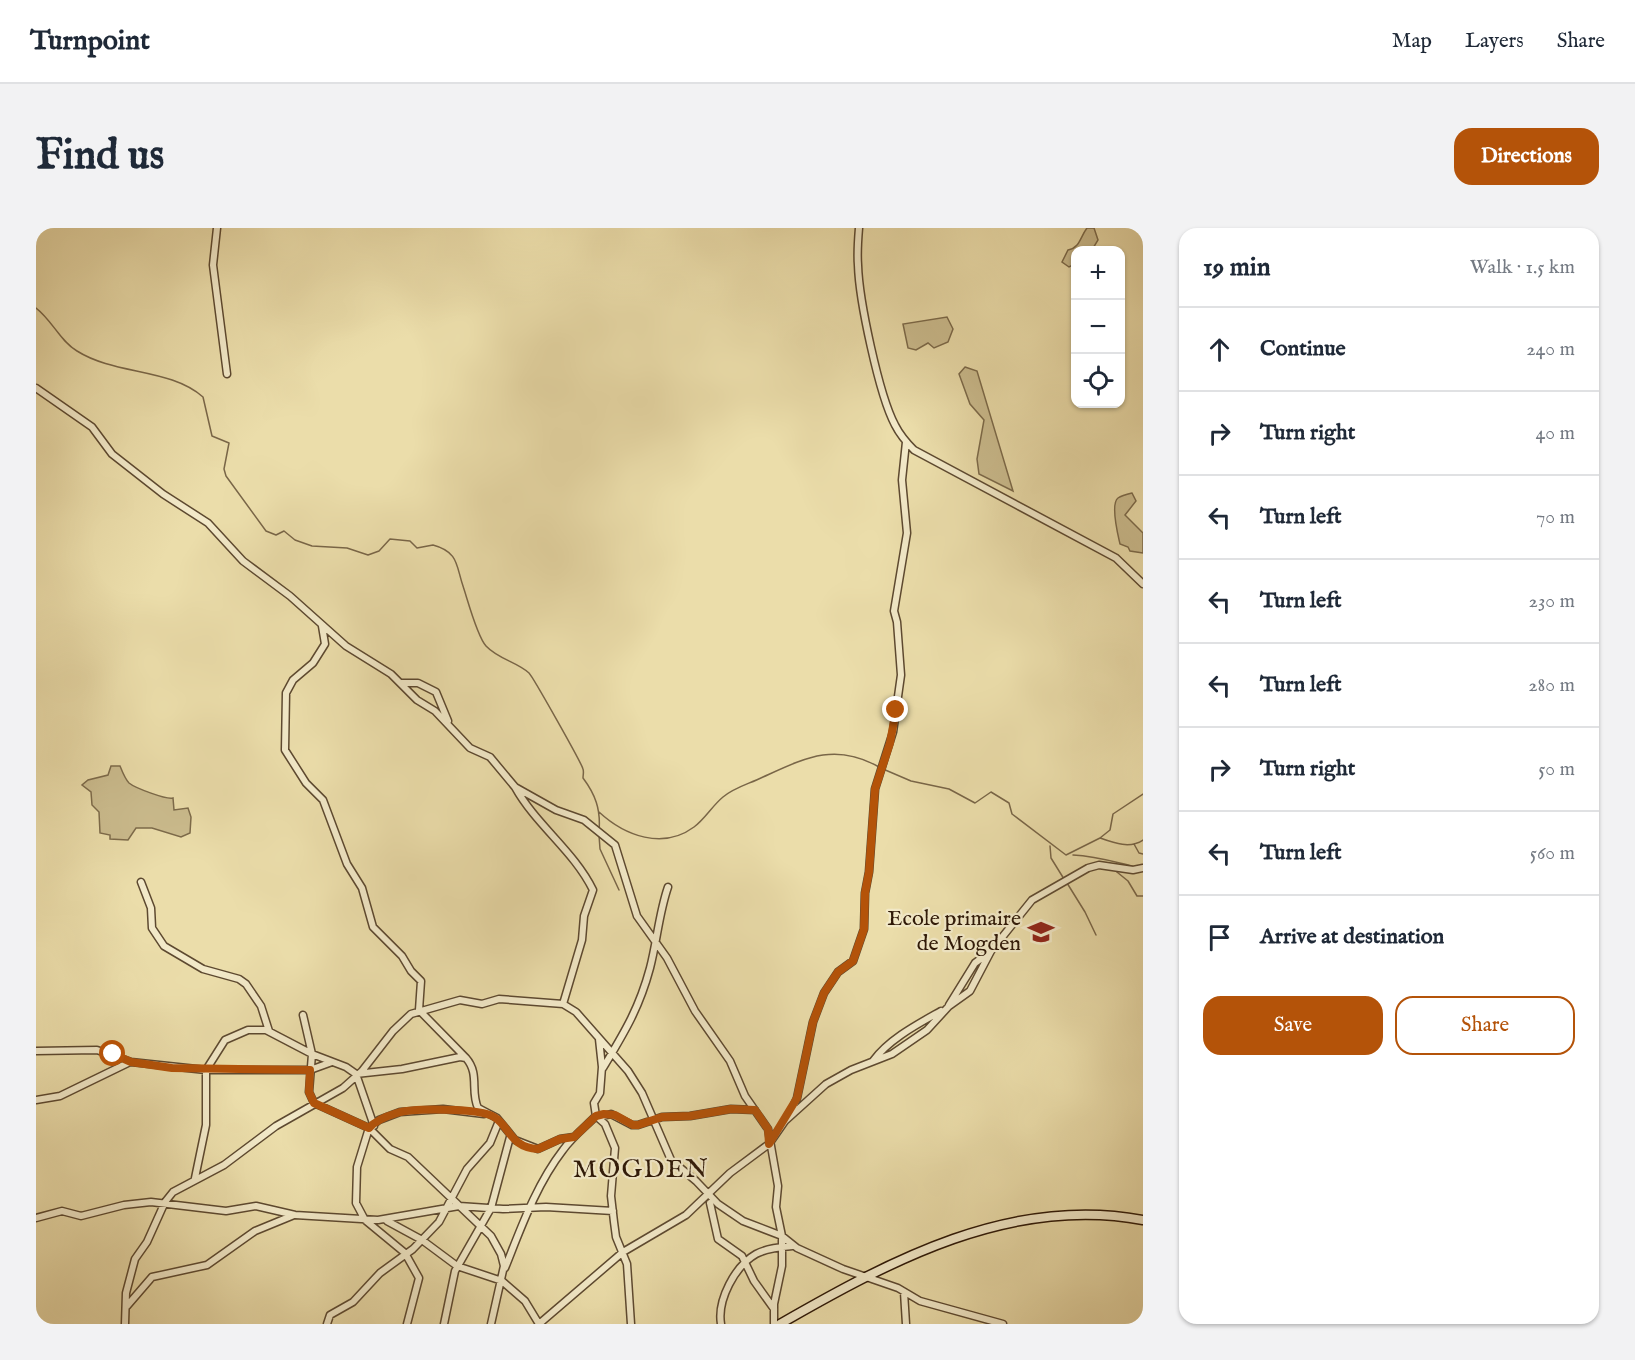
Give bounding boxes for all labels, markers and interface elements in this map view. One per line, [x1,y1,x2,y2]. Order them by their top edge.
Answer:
text: Turnpoint [30,24,150,59]
text: Map [1392,28,1432,55]
text: Layers [1465,28,1524,55]
text: Share [1557,28,1605,55]
button: Directions [1454,128,1599,185]
text: Find us [36,130,164,183]
map controls [1071,246,1125,408]
button: + [1071,246,1125,300]
text: 19 min [1203,251,1271,284]
text: Walk · 1.5 km [1470,255,1575,280]
button: − [1071,300,1125,354]
icon: ahead [1203,333,1236,366]
text: Continue [1260,335,1346,363]
text: 240 m [1526,337,1575,362]
button: locate [1071,354,1125,408]
icon: right [1203,417,1236,450]
text: Turn right [1260,419,1355,447]
text: 40 m [1536,421,1575,446]
icon: left [1203,501,1236,534]
text: Turn left [1260,503,1342,531]
text: 70 m [1536,505,1575,530]
icon: left [1203,585,1236,618]
text: Turn left [1260,587,1342,615]
text: 230 m [1529,589,1575,614]
icon: left [1203,669,1236,702]
text: Turn left [1260,671,1342,699]
text: 280 m [1528,673,1575,698]
route end [882,696,908,722]
icon: right [1203,753,1236,786]
text: Turn right [1260,755,1355,783]
text: 50 m [1538,757,1575,782]
icon: left [1203,837,1236,870]
text: Turn left [1260,839,1342,867]
text: 560 m [1530,841,1575,866]
place label: Ecole primaire de Mogden [887,905,1021,958]
school or university icon: Ecole primaire de Mogden [1026,917,1056,947]
icon: arrive [1203,921,1236,954]
text: Arrive at destination [1260,923,1444,951]
button: Save [1203,996,1383,1055]
button: Share [1395,996,1575,1055]
route start [99,1040,125,1066]
district label: MOGDEN [573,1153,709,1186]

